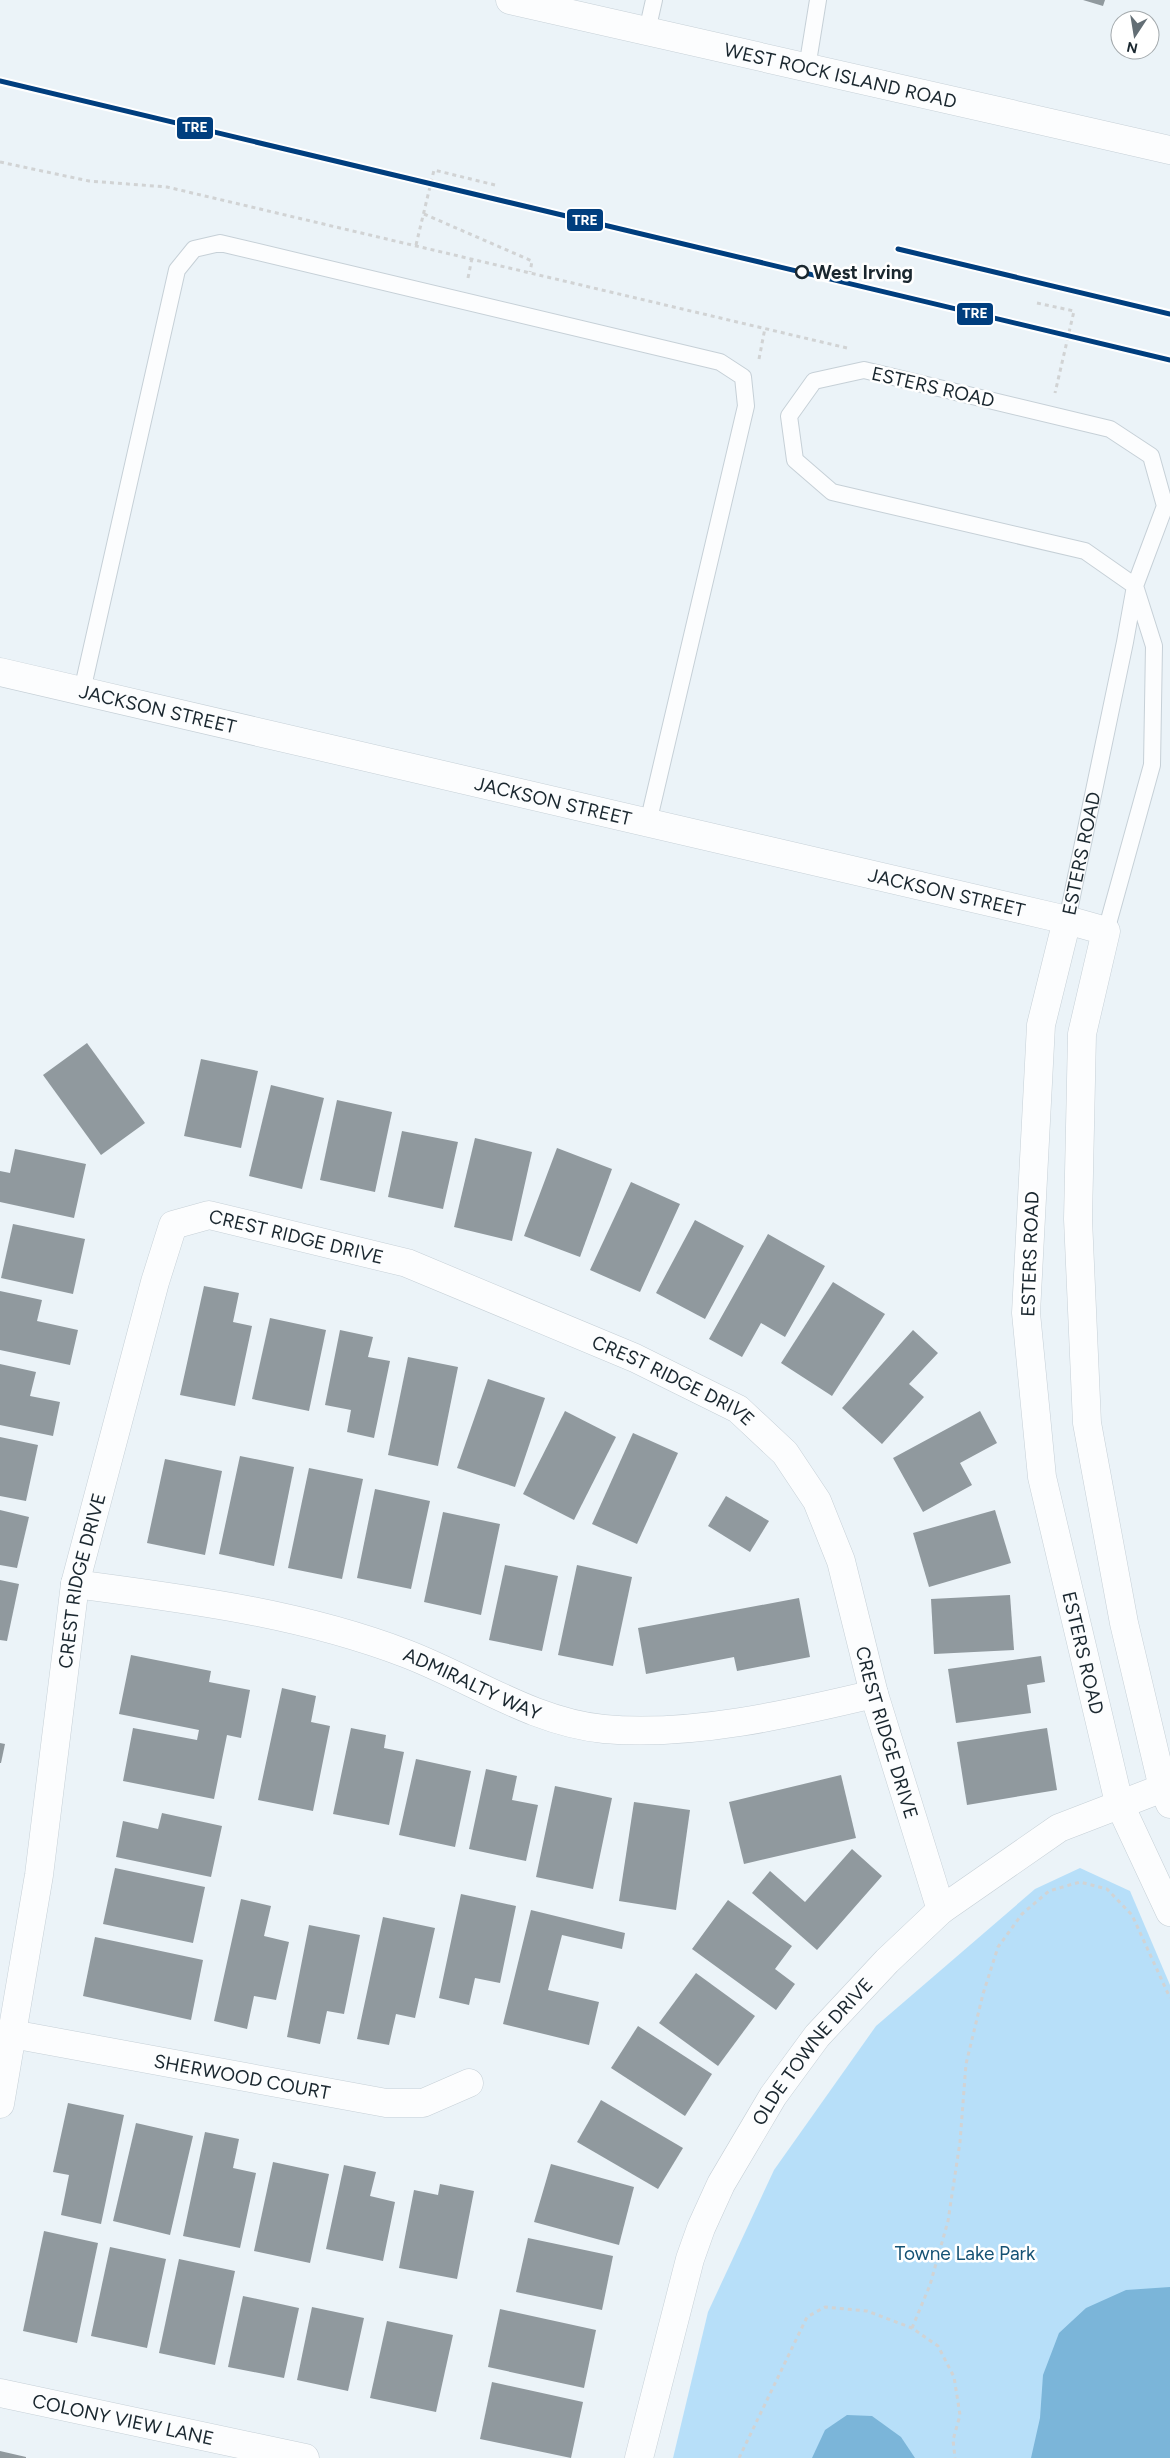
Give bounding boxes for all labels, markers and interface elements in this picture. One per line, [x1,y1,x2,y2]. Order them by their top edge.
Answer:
north arrow [1110,10,1160,60]
street label: WEST ROCK ISLAND ROAD [722,38,959,113]
text: N [1125,38,1139,57]
line badge: TRE [176,116,214,140]
text: TRE [182,119,208,136]
line badge: TRE [566,208,604,232]
text: TRE [572,212,598,229]
place label: West Irving [813,261,913,284]
marker: West Irving [795,265,809,279]
line badge: TRE [956,302,994,326]
text: TRE [962,305,988,322]
street label: ESTERS ROAD [869,362,997,412]
street label: JACKSON STREET [77,679,239,738]
street label: JACKSON STREET [472,771,634,830]
street label: ESTERS ROAD [1057,790,1105,917]
street label: JACKSON STREET [866,863,1028,922]
street label: ESTERS ROAD [1016,1191,1044,1317]
street label: CREST RIDGE DRIVE [207,1204,386,1268]
street label: CREST RIDGE DRIVE [589,1330,759,1430]
street label: CREST RIDGE DRIVE [53,1490,110,1670]
street label: ESTERS ROAD [1058,1589,1109,1717]
street label: ADMIRALTY WAY [400,1642,545,1725]
street label: CREST RIDGE DRIVE [851,1644,923,1822]
street label: OLDE TOWNE DRIVE [747,1973,877,2129]
street label: SHERWOOD COURT [152,2049,333,2104]
park label: Towne Lake Park [895,2242,1036,2265]
street label: COLONY VIEW LANE [30,2389,216,2450]

